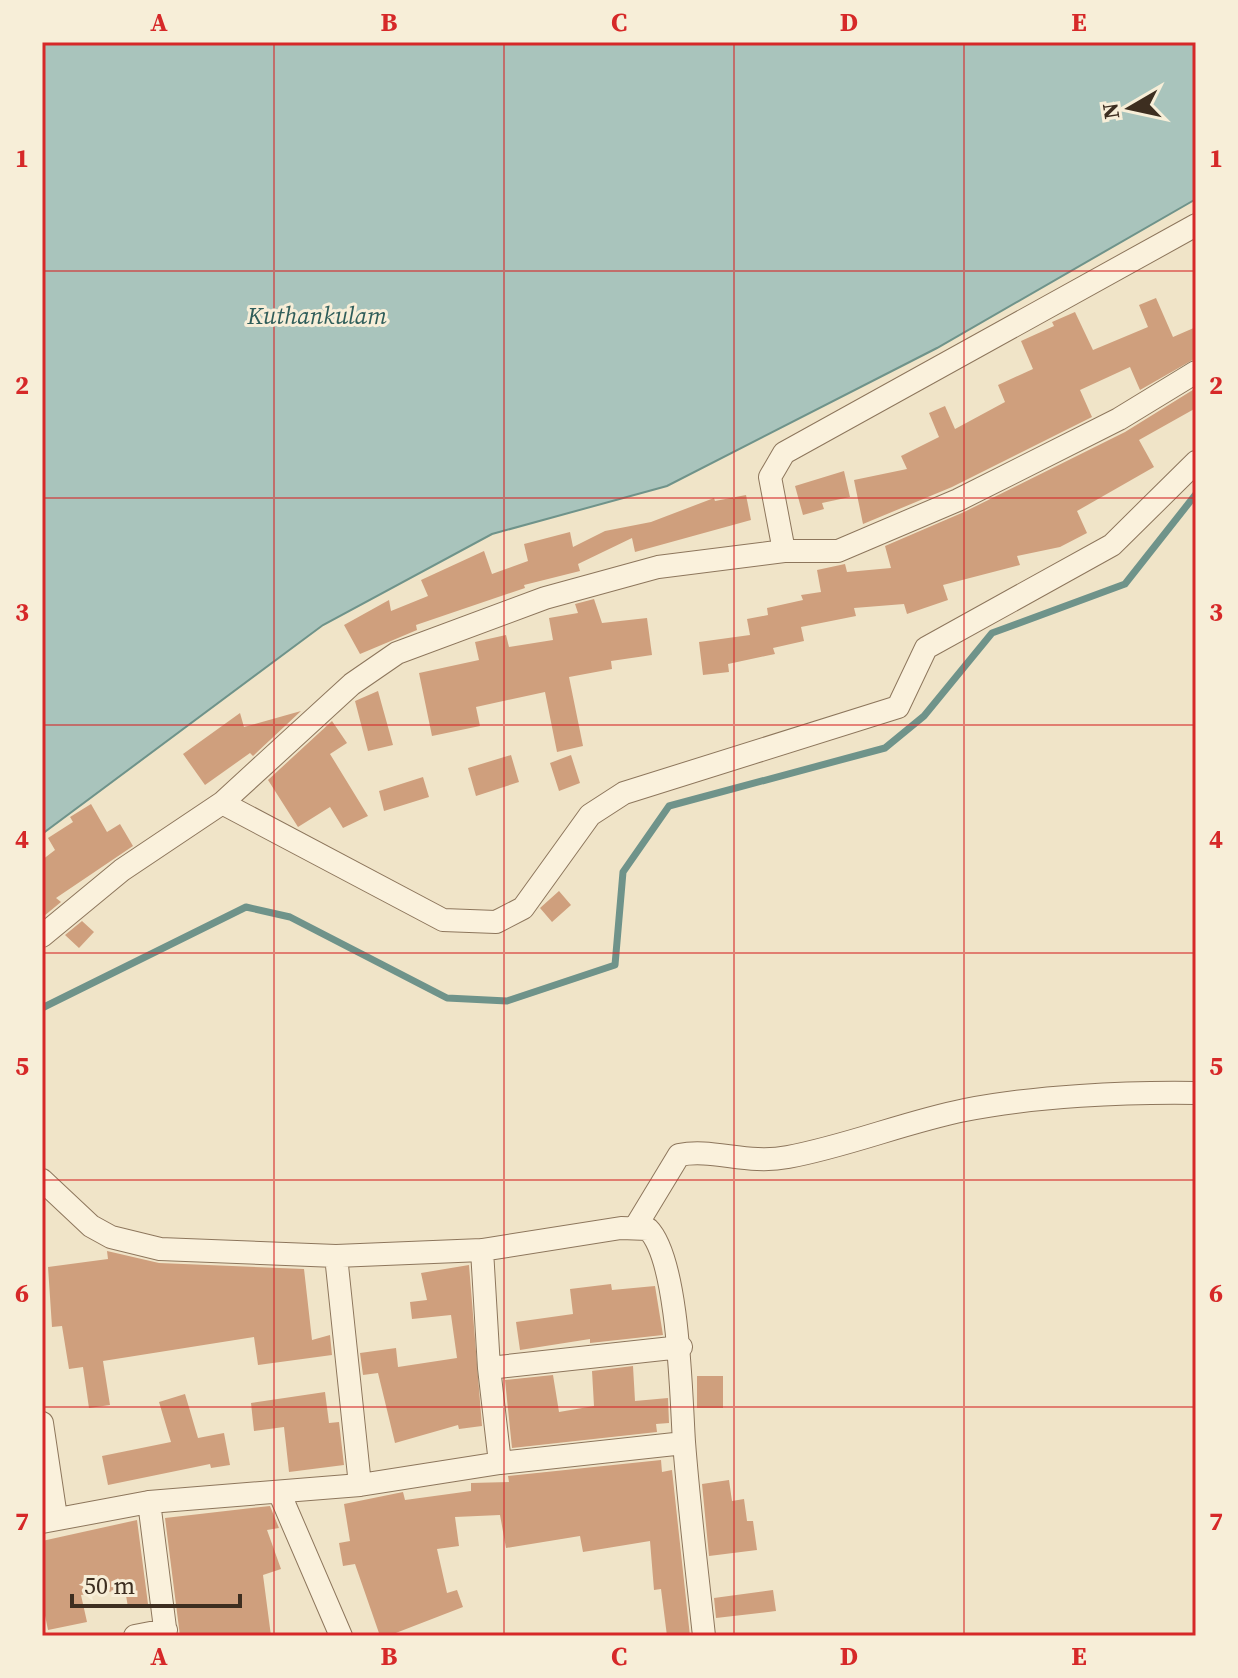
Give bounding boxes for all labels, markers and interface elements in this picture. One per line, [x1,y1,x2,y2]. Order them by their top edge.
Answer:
text: A [150,4,168,40]
text: B [381,4,398,40]
text: C [611,4,627,40]
text: D [840,4,858,40]
text: E [1071,4,1087,40]
north arrow [1090,68,1170,148]
text: N [1094,101,1126,121]
text: 1 [15,140,29,176]
text: 1 [1209,140,1223,176]
water label: Kuthankulam [246,299,387,332]
text: 2 [15,367,29,403]
text: 2 [1209,367,1223,403]
text: 3 [15,594,29,630]
text: 3 [1209,594,1223,630]
text: 4 [15,821,29,857]
text: 4 [1209,821,1223,857]
text: 5 [15,1048,29,1084]
text: 5 [1209,1048,1223,1084]
text: 6 [15,1275,29,1311]
text: 6 [1209,1275,1223,1311]
text: 7 [15,1503,29,1539]
text: 7 [1209,1503,1223,1539]
scale bar [72,1558,240,1608]
text: 50 m [84,1569,135,1602]
text: A [150,1638,168,1674]
text: B [381,1638,398,1674]
text: C [611,1638,627,1674]
text: D [840,1638,858,1674]
text: E [1071,1638,1087,1674]

